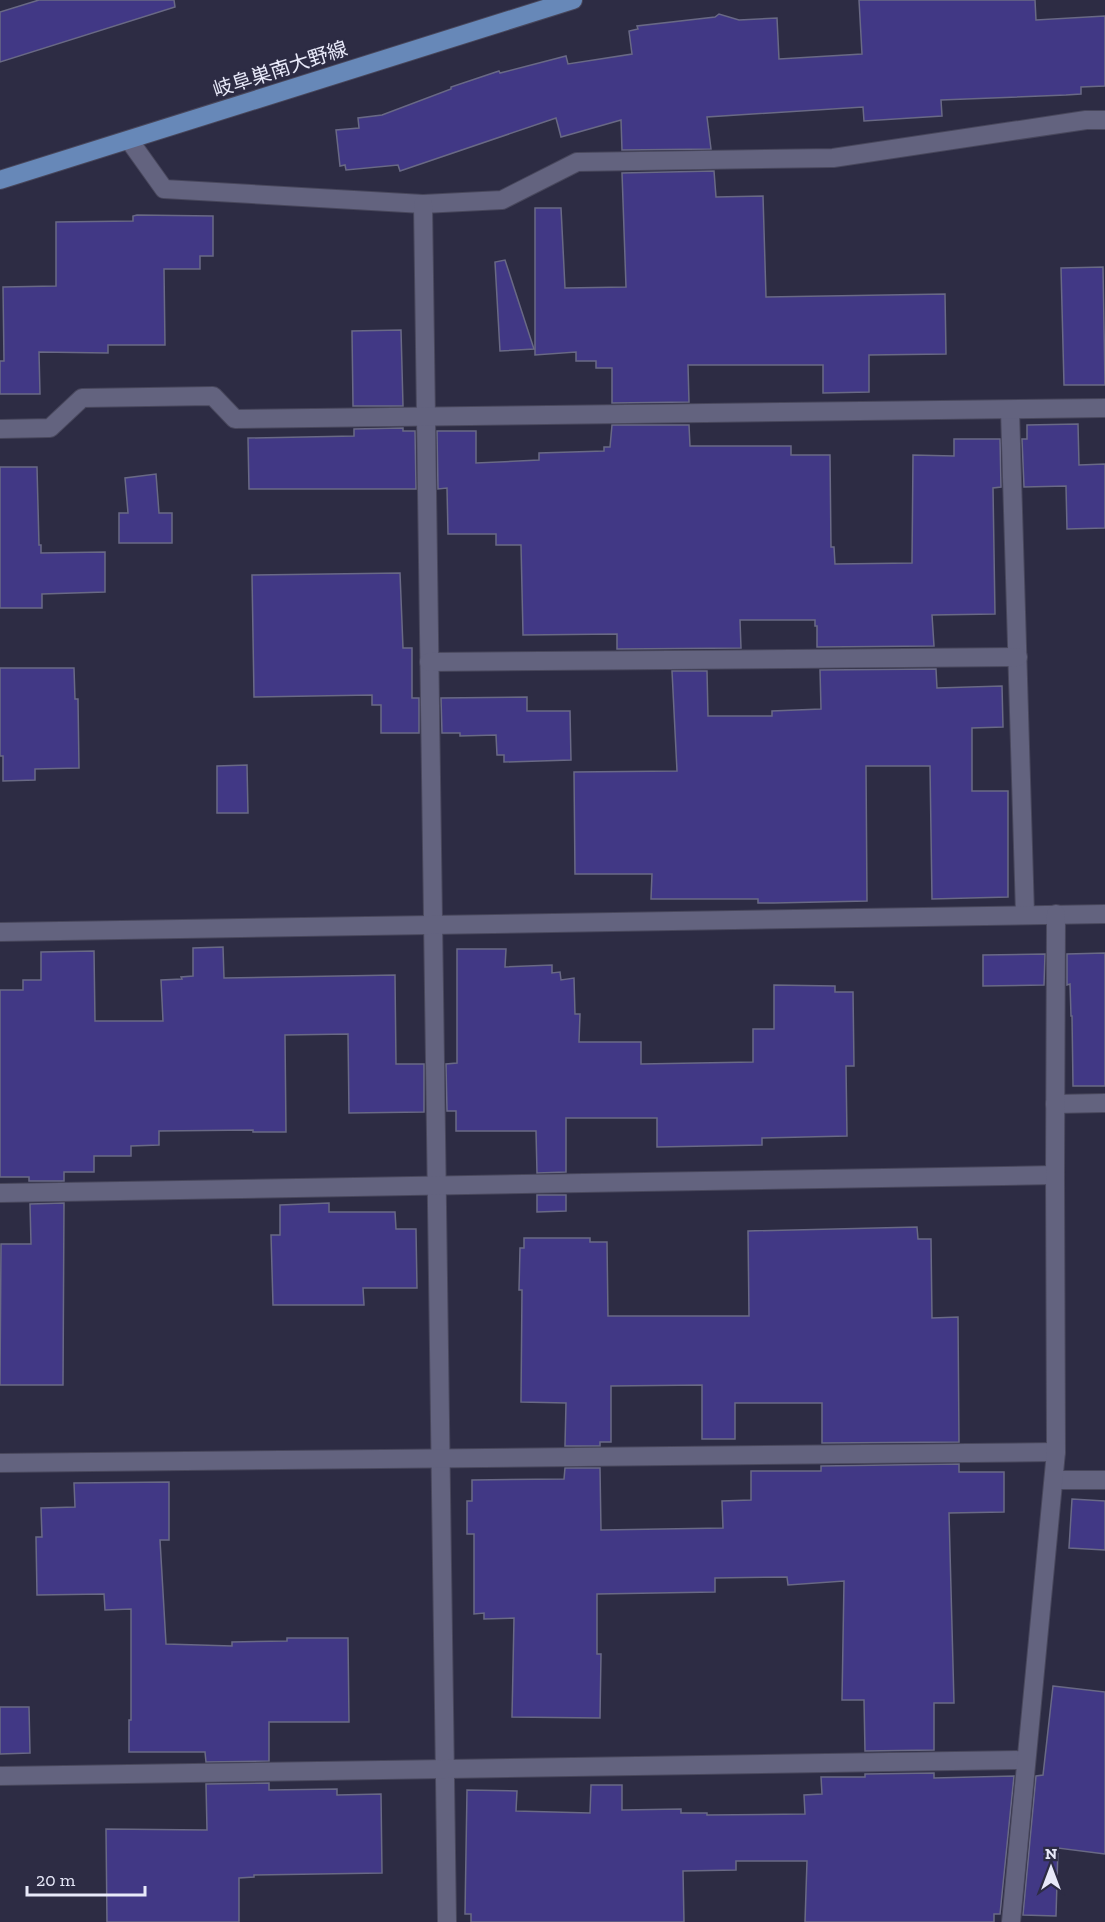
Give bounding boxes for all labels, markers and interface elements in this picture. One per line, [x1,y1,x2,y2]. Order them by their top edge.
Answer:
street label: 岐阜巣南大野線 [210,36,350,102]
north arrow [1021,1838,1081,1898]
text: N [1045,1844,1057,1863]
scale bar [27,1859,146,1897]
text: 20 m [36,1869,76,1891]

